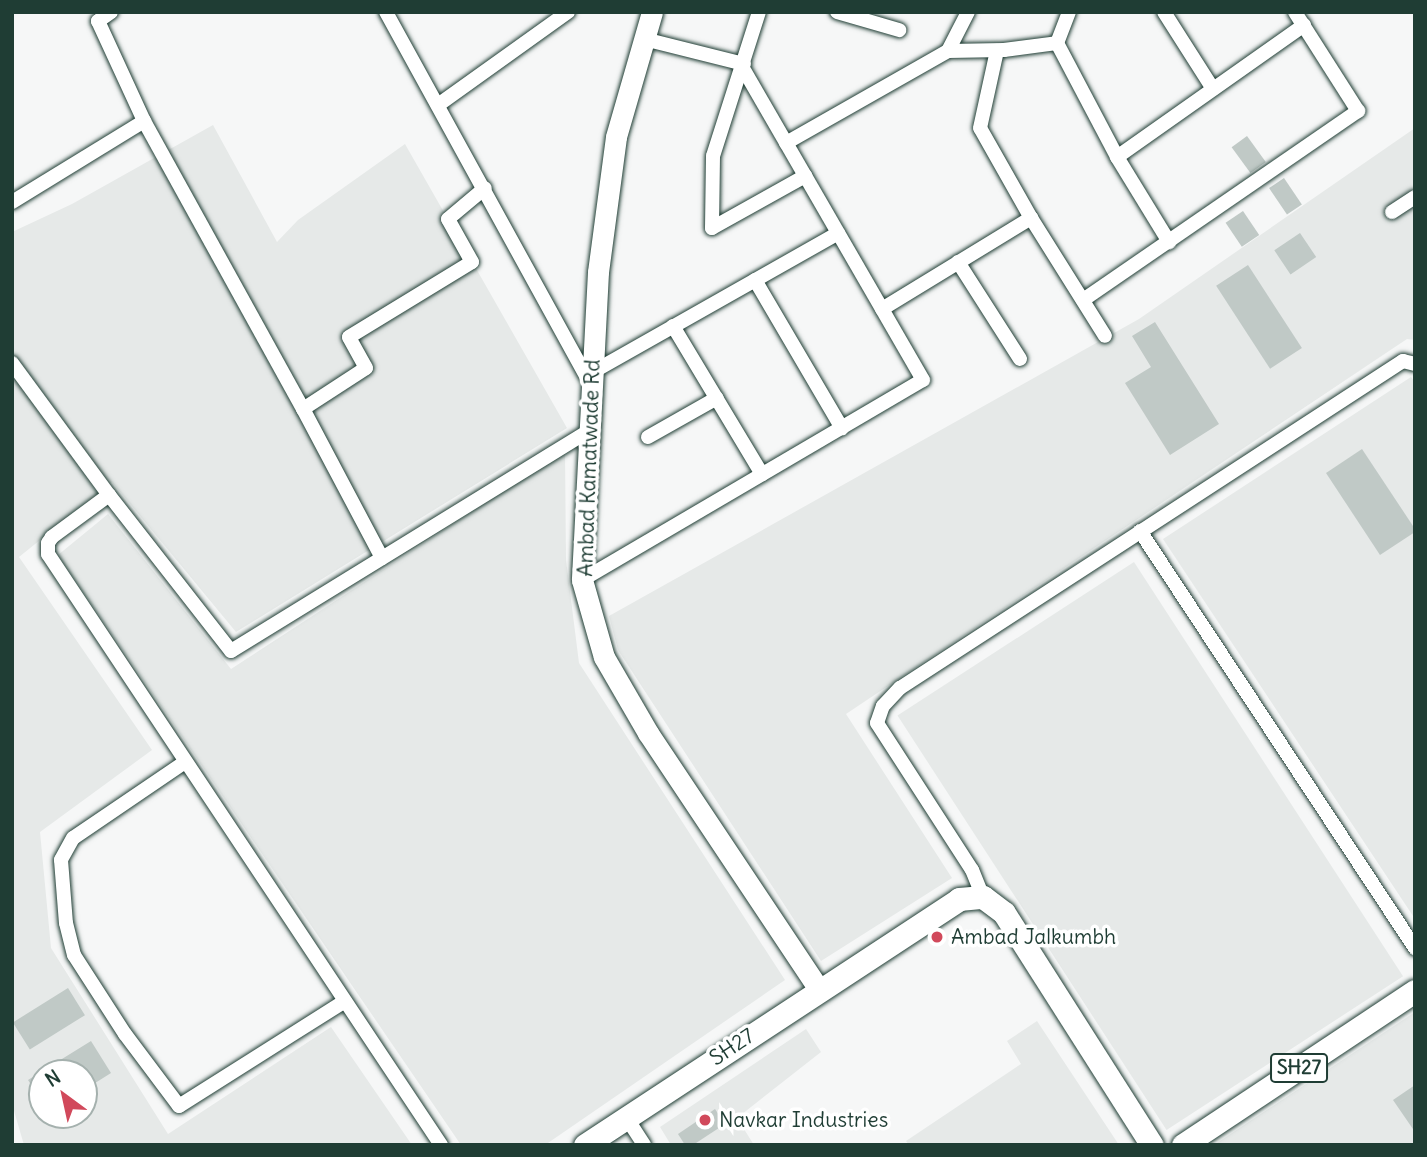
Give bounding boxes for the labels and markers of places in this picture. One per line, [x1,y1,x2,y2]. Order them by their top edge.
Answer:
place label: Ambad Jalkumbh [951,924,1116,950]
marker: Ambad Jalkumbh [929,929,945,945]
place label: Navkar Industries [719,1107,888,1133]
marker: Navkar Industries [697,1112,713,1128]

